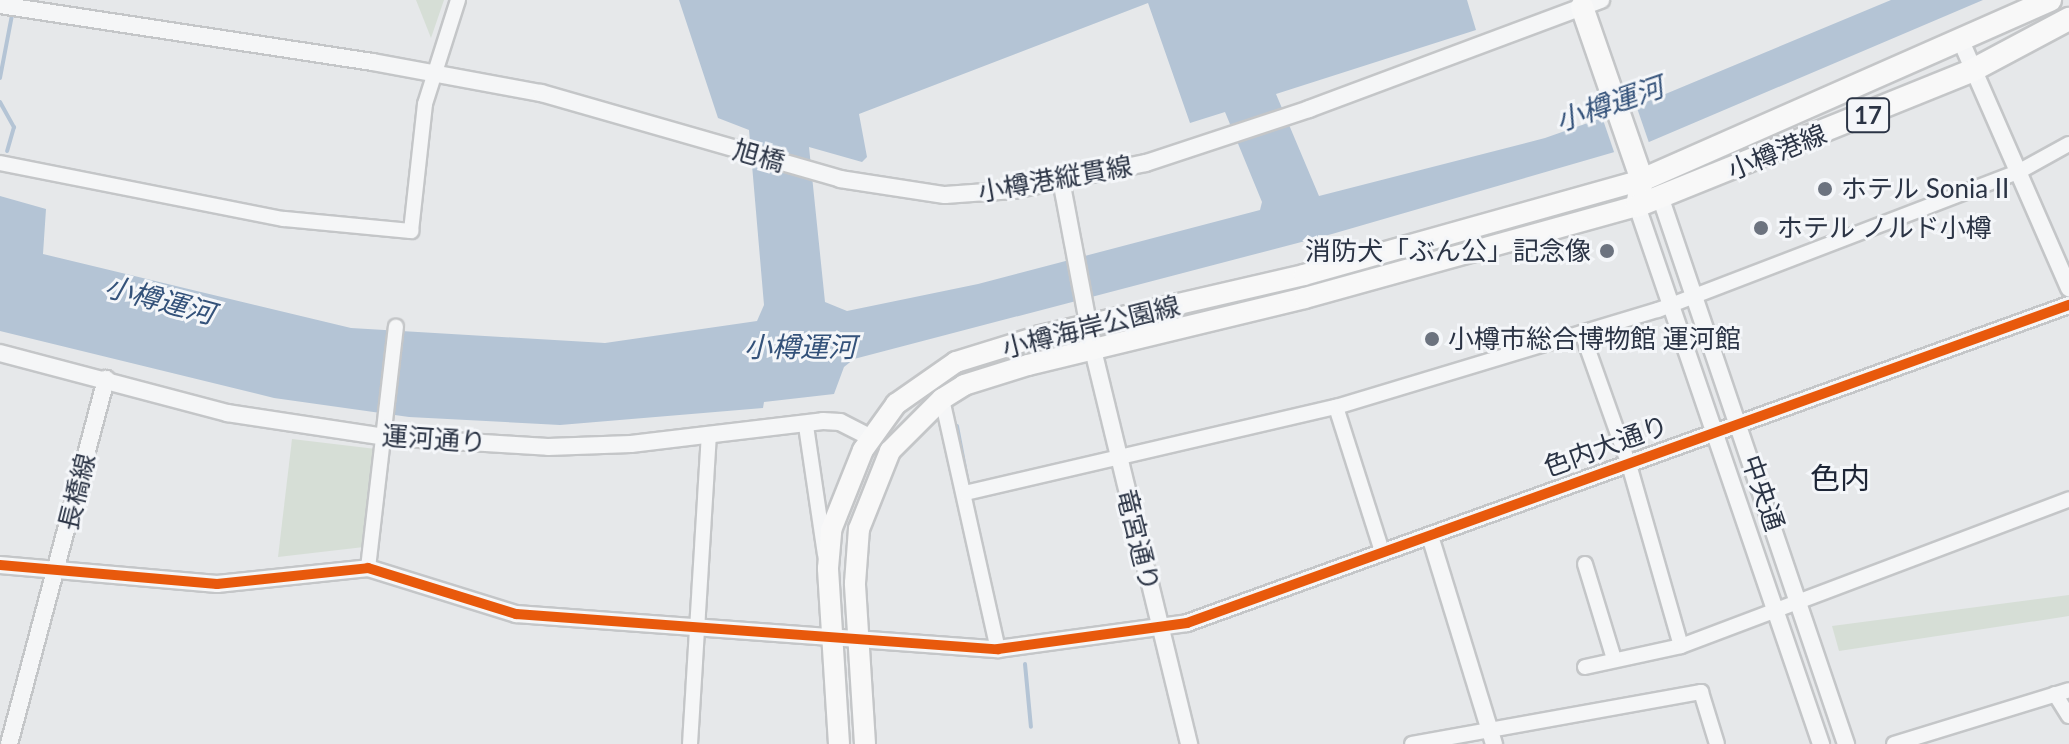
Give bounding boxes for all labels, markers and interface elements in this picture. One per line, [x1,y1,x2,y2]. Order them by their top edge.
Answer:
water label: 小樽運河 [1551,69,1667,137]
road number: 17 [1846,95,1890,135]
street label: 小樽港線 [1723,118,1831,186]
street label: 旭橋 [730,134,788,178]
street label: 小樽港縦貫線 [975,150,1135,208]
place label: ホテル Sonia II [1841,173,2009,205]
marker: ホテル Sonia II [1816,180,1834,198]
place label: ホテル ノルド小樽 [1777,212,1992,244]
marker: ホテル ノルド小樽 [1752,219,1770,237]
place label: 消防犬「ぶん公」記念像 [1305,235,1591,267]
marker: 消防犬「ぶん公」記念像 [1598,242,1616,260]
water label: 小樽運河 [102,268,218,330]
street label: 小樽海岸公園線 [999,290,1183,364]
place label: 小樽市総合博物館 運河館 [1448,323,1741,355]
water label: 小樽運河 [744,329,856,363]
marker: 小樽市総合博物館 運河館 [1423,330,1441,348]
street label: 色内大通り [1540,409,1672,483]
street label: 運河通り [381,420,487,458]
street label: 長橋線 [52,450,102,534]
street label: 中央通 [1736,451,1790,535]
district label: 色内 [1810,459,1870,495]
street label: 竜宮通り [1110,486,1166,594]

